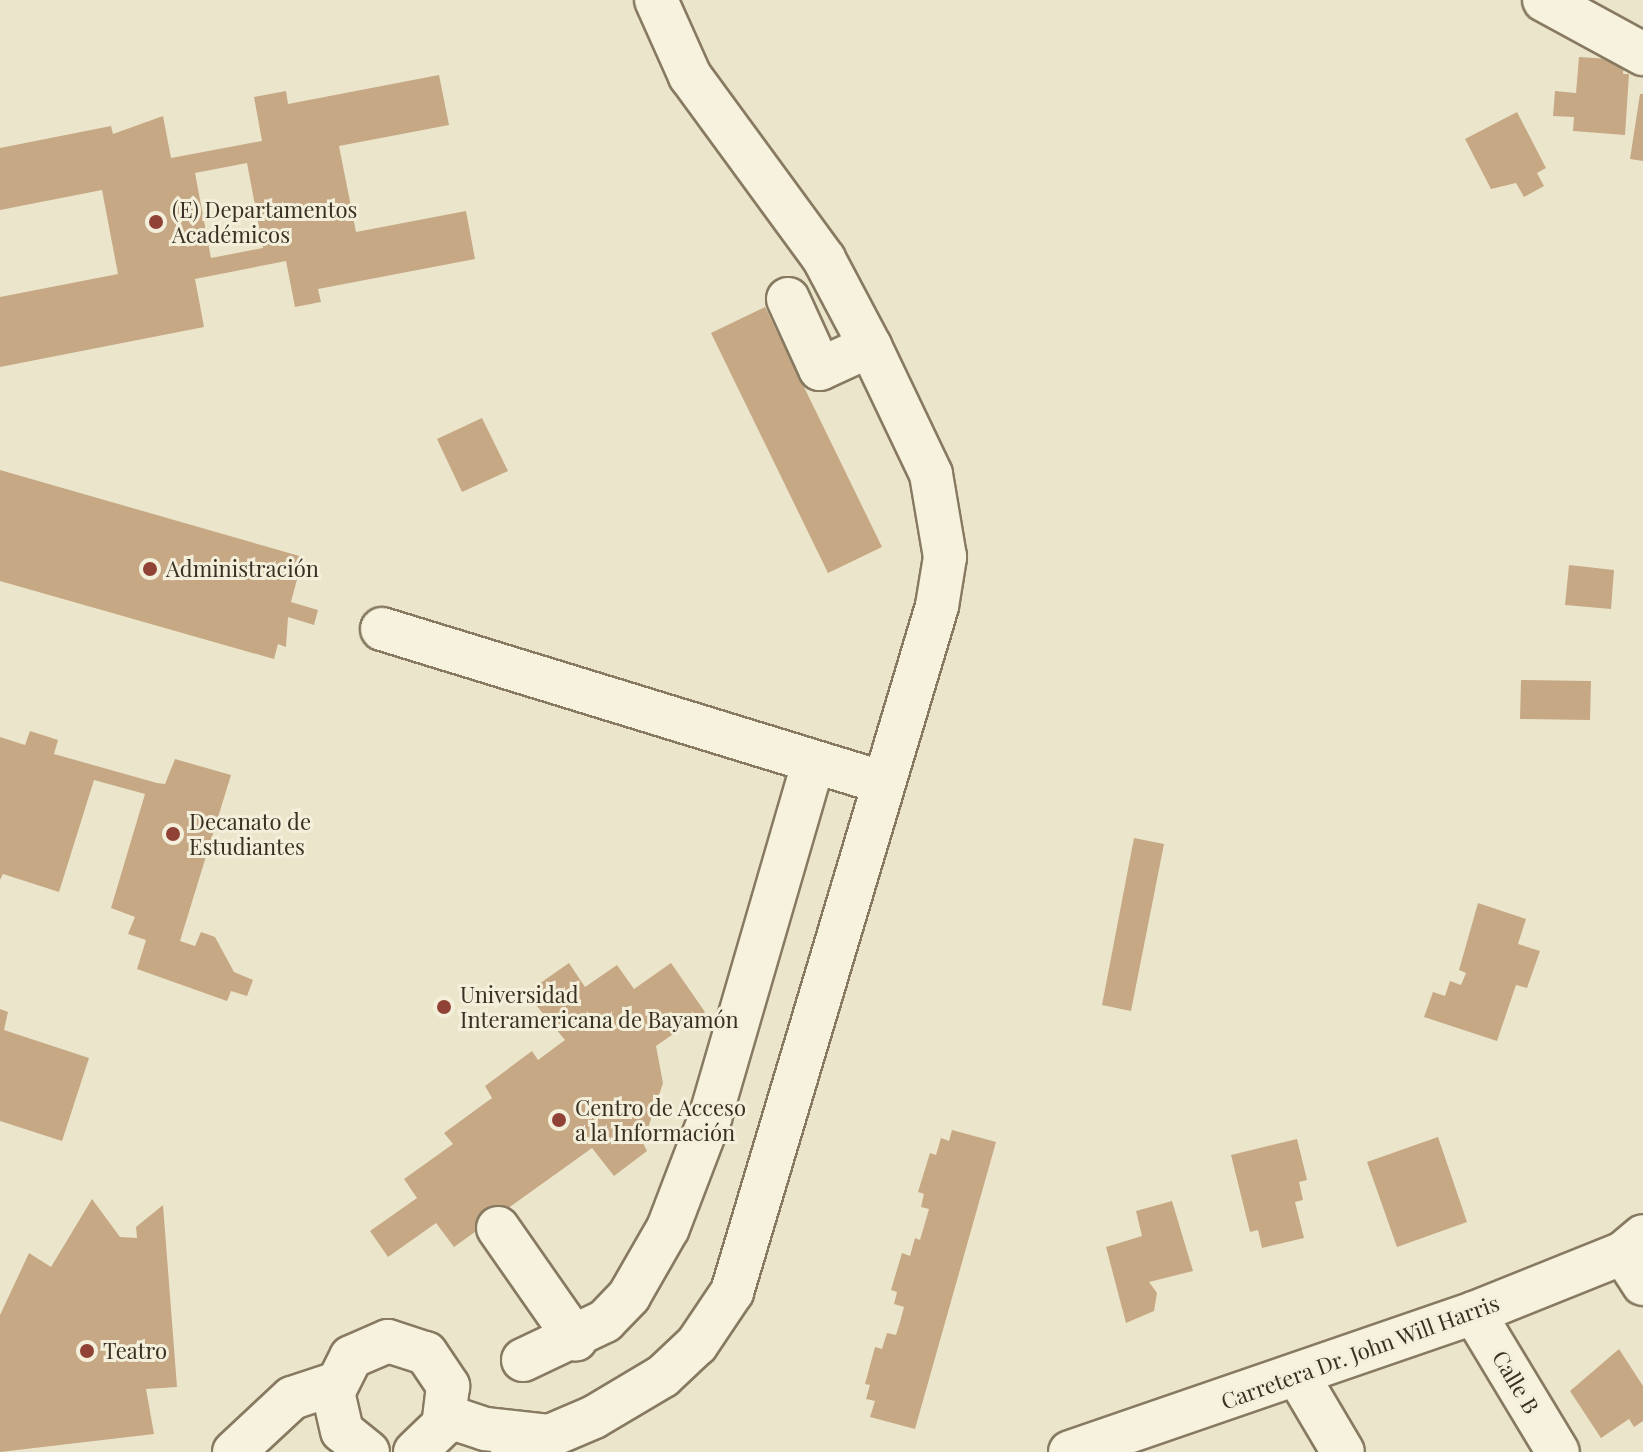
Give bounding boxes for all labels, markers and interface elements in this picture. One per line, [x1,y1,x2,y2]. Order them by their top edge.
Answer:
place label: (E) Departamentos Académicos [172,196,357,248]
marker: (E) Departamentos Académicos [147,213,165,231]
place label: Administración [166,556,319,582]
marker: Administración [141,560,159,578]
place label: Decanato de Estudiantes [189,808,311,860]
marker: Decanato de Estudiantes [164,825,182,843]
place label: Universidad Interamericana de Bayamón [460,981,739,1032]
marker: Universidad Interamericana de Bayamón [435,998,453,1016]
place label: Centro de Acceso a la Información [575,1094,747,1146]
marker: Centro de Acceso a la Información [550,1111,568,1129]
street label: Carretera Dr. John Will Harris [1217,1289,1503,1415]
place label: Teatro [103,1338,167,1364]
marker: Teatro [78,1342,96,1360]
street label: Calle B [1487,1346,1545,1418]

